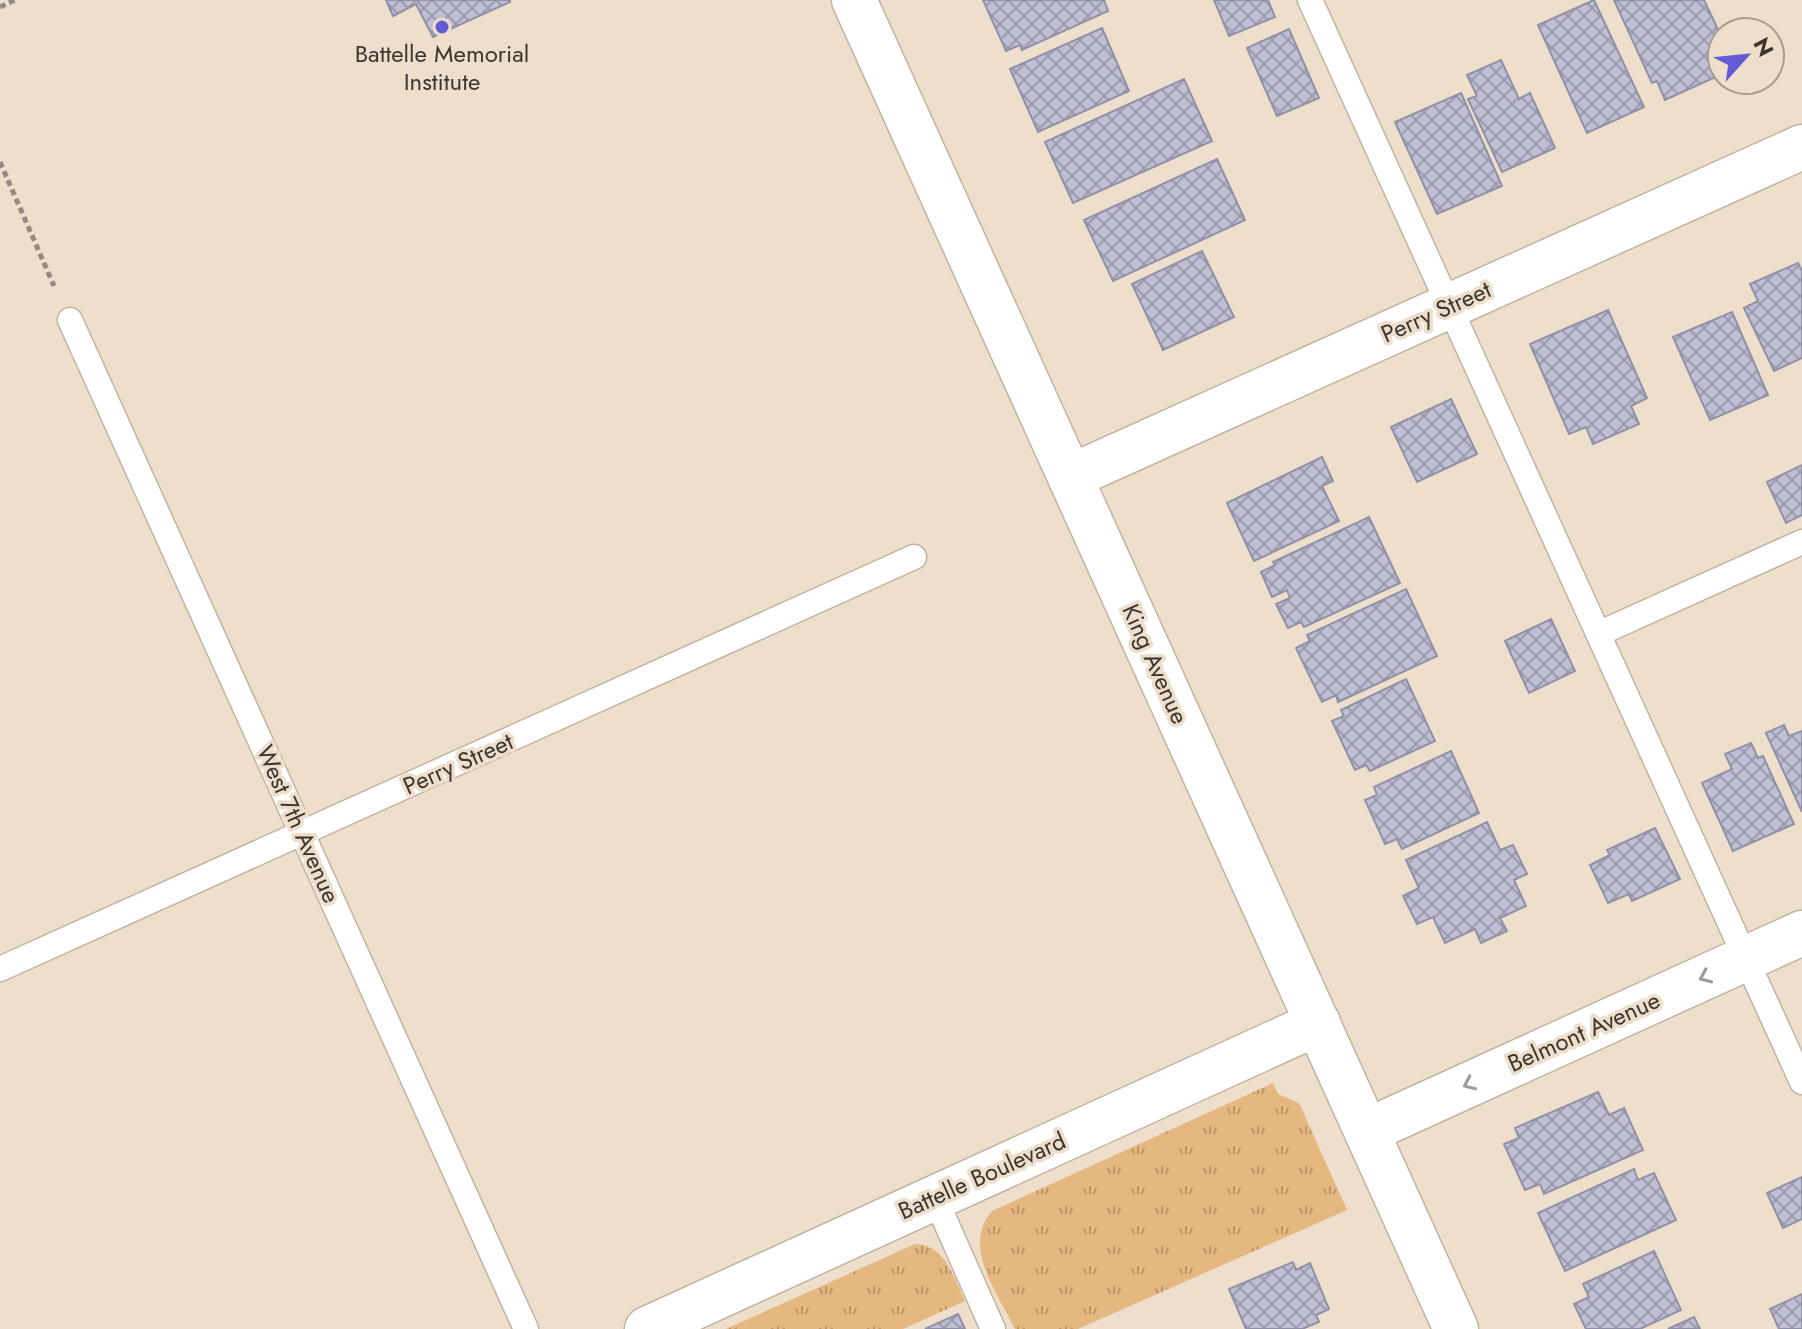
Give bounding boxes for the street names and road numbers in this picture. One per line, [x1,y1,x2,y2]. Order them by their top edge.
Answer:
street label: Perry Street [1375,272,1497,351]
street label: King Avenue [1113,598,1197,729]
street label: Perry Street [397,724,519,803]
street label: West 7th Avenue [248,739,349,908]
street label: Belmont Avenue [1502,982,1666,1081]
street label: Battelle Boulevard [892,1123,1071,1228]

